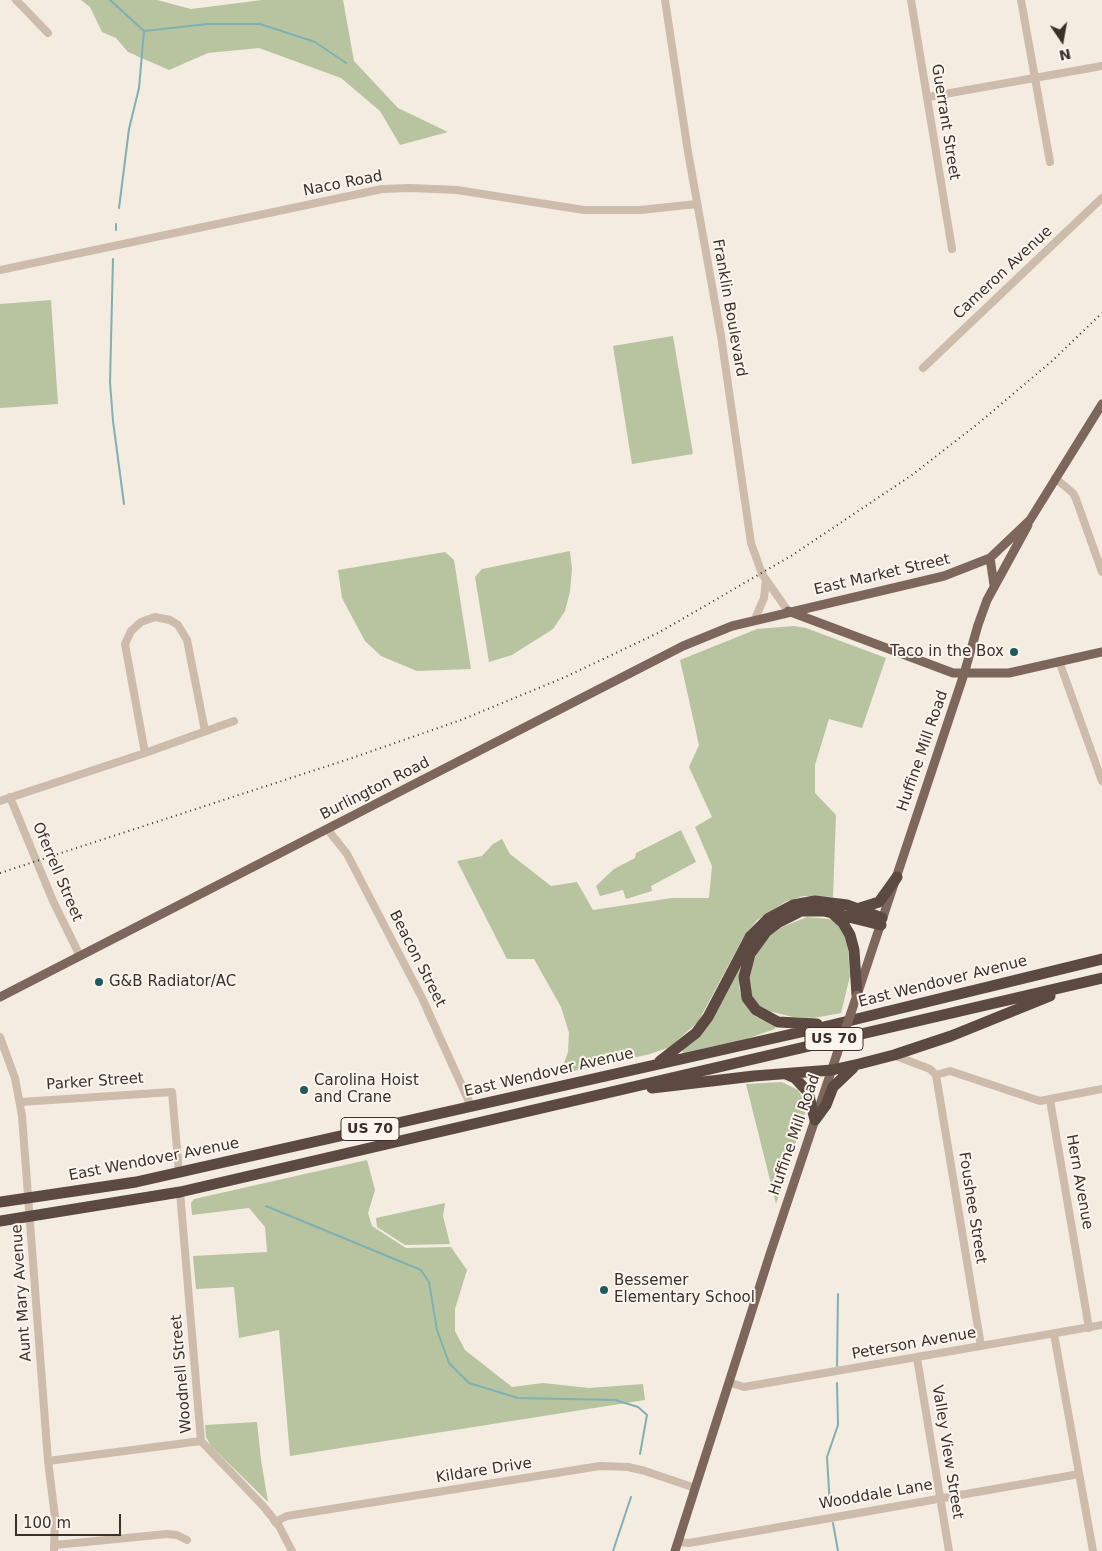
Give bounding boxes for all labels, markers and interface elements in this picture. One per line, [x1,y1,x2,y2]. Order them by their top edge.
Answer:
north arrow [1037,15,1087,65]
text: N [1058,46,1073,64]
street label: Guerrant Street [927,63,963,181]
street label: Naco Road [302,168,384,200]
street label: Cameron Avenue [950,223,1056,323]
street label: Franklin Boulevard [708,238,750,378]
street label: East Market Street [812,551,952,599]
place label: Taco in the Box [890,643,1004,661]
marker: Taco in the Box [1008,646,1020,658]
street label: Huffine Mill Road [894,688,952,814]
street label: Burlington Road [317,754,433,824]
street label: Oferrell Street [28,820,86,924]
street label: Beacon Street [385,908,449,1010]
street label: East Wendover Avenue [857,952,1029,1012]
place label: G&B Radiator/AC [109,973,236,991]
marker: G&B Radiator/AC [93,976,105,988]
road number: US 70 [805,1028,863,1050]
street label: East Wendover Avenue [463,1045,635,1101]
street label: Parker Street [46,1070,144,1094]
place label: Carolina Hoist and Crane [314,1072,419,1107]
street label: Huffine Mill Road [766,1072,824,1198]
marker: Carolina Hoist and Crane [298,1084,310,1096]
road number: US 70 [341,1118,399,1140]
street label: Hern Avenue [1062,1133,1096,1231]
street label: East Wendover Avenue [67,1135,241,1185]
street label: Foushee Street [954,1151,990,1265]
street label: Aunt Mary Avenue [8,1224,36,1362]
place label: Bessemer Elementary School [614,1272,755,1307]
marker: Bessemer Elementary School [598,1284,610,1296]
street label: Woodnell Street [168,1314,196,1434]
street label: Peterson Avenue [850,1324,978,1364]
street label: Valley View Street [928,1384,966,1520]
street label: Kildare Drive [435,1455,533,1487]
street label: Wooddale Lane [818,1476,934,1514]
scale bar [18,1504,124,1536]
text: 100 m [23,1514,71,1532]

